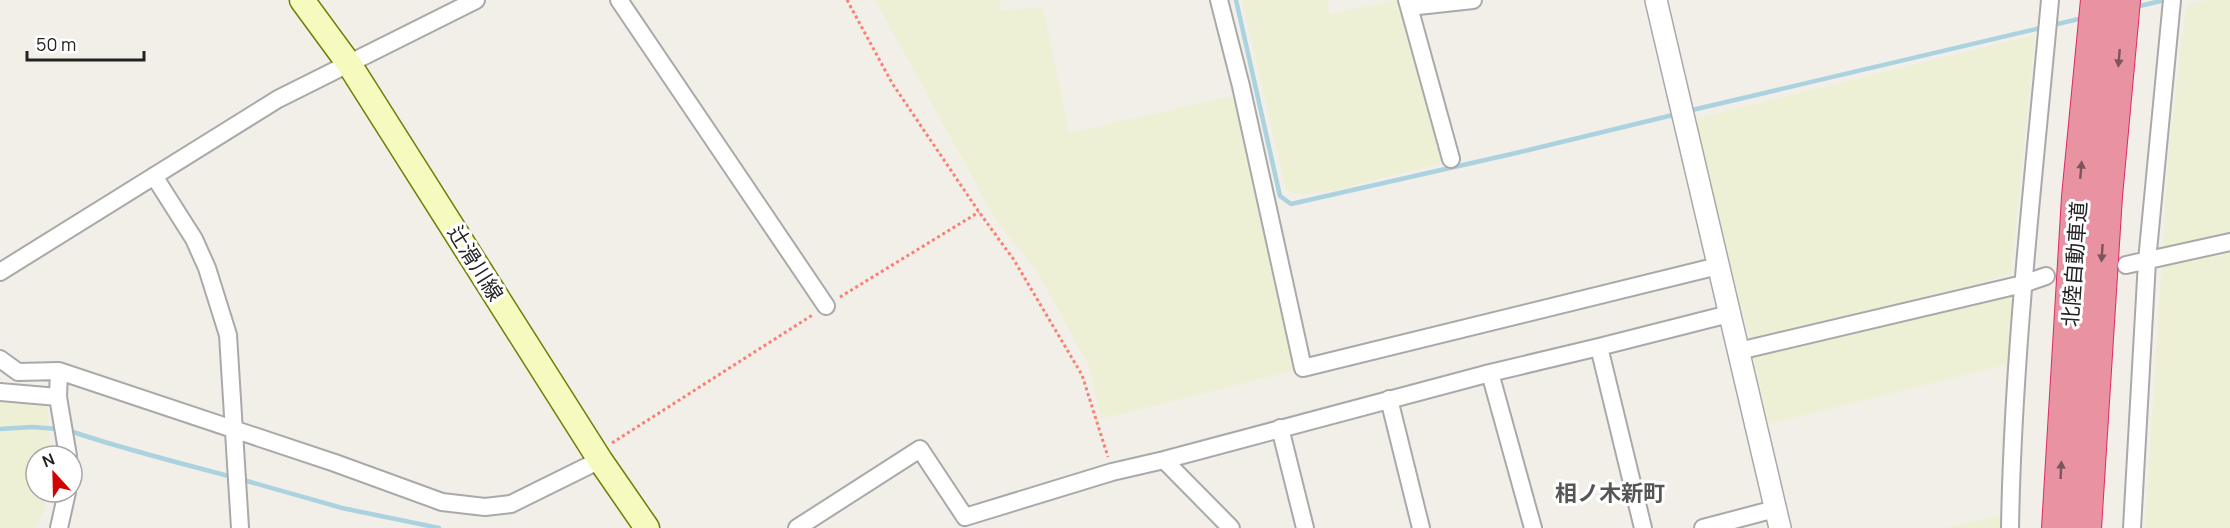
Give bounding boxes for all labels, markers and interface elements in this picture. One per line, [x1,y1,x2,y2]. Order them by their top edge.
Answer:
scale bar [27,24,144,62]
text: 50 m [36,32,76,56]
one-way arrow [2114,49,2124,68]
one-way arrow [2076,161,2086,180]
street label: 北陸自動車道 [2056,200,2092,328]
street label: 辻滑川線 [442,220,510,306]
one-way arrow [2097,243,2107,262]
north arrow [24,444,84,504]
text: N [39,448,58,472]
one-way arrow [2057,460,2066,479]
district label: 相ノ木新町 [1555,478,1665,508]

